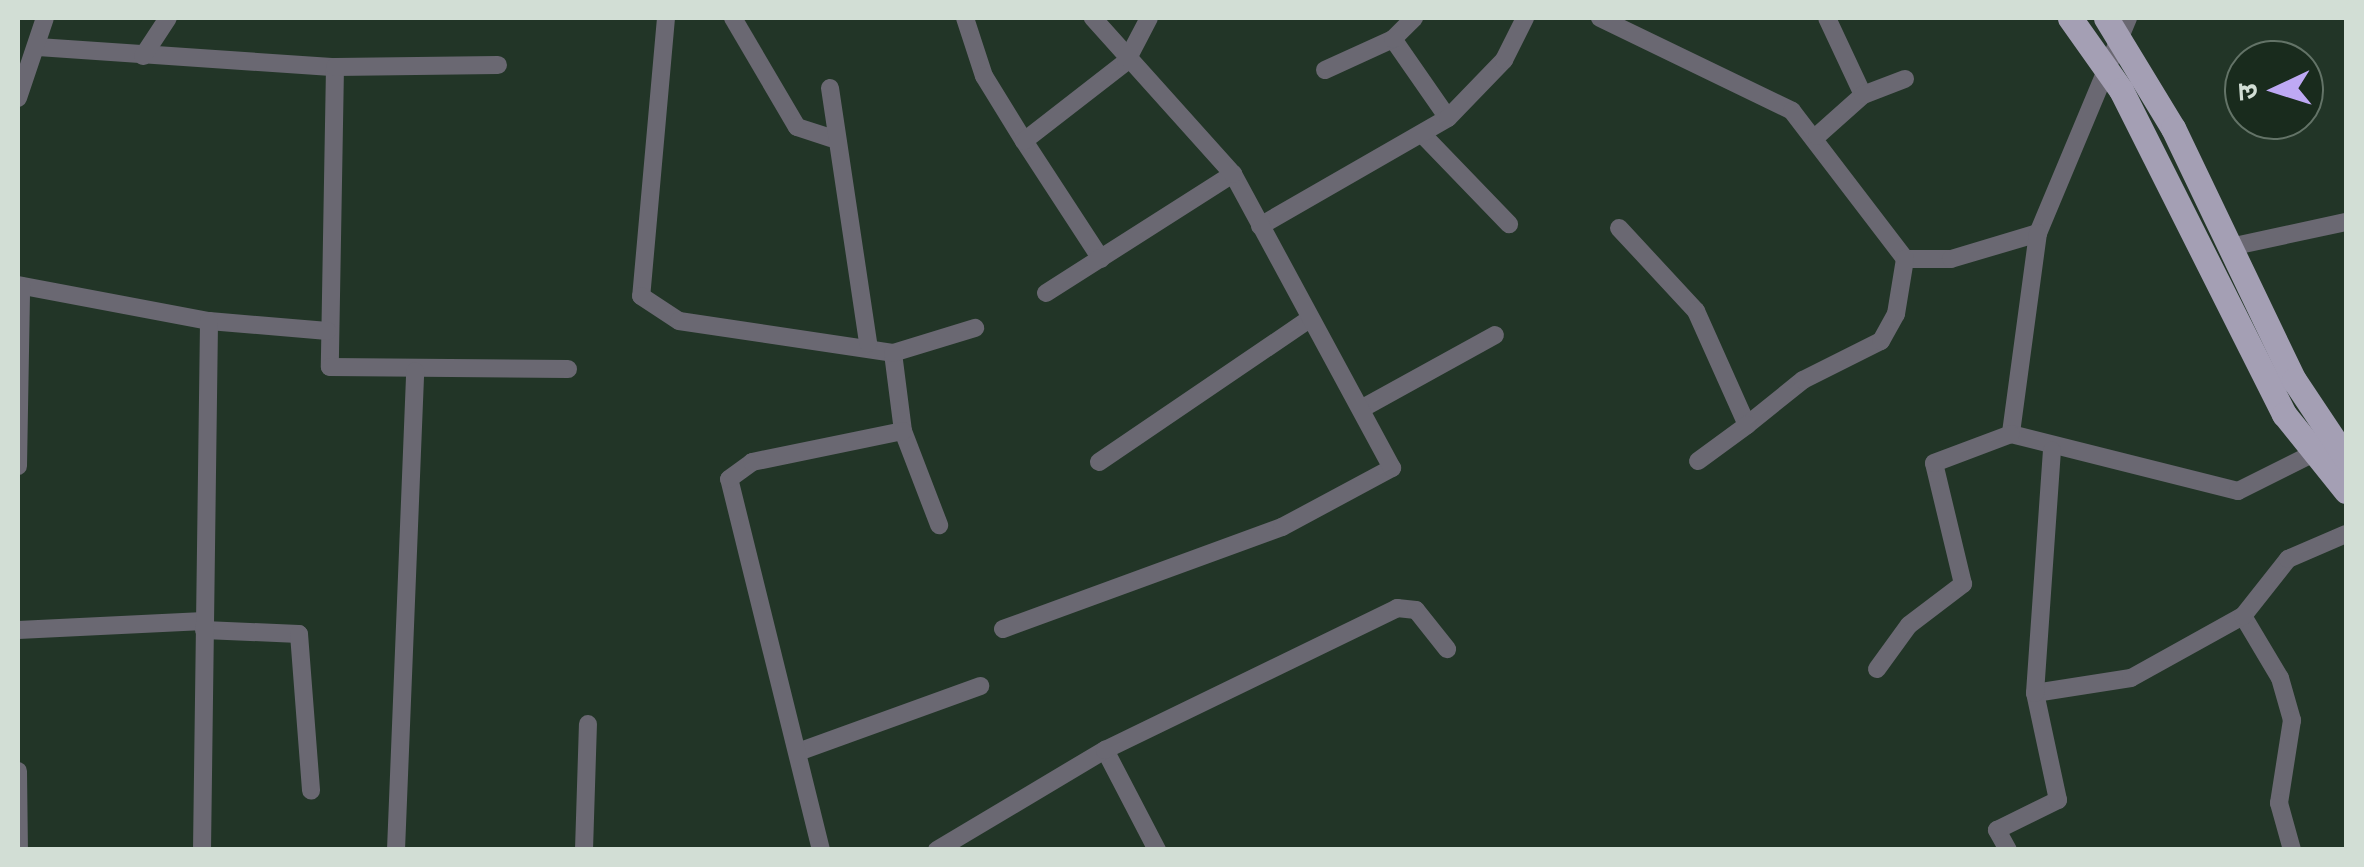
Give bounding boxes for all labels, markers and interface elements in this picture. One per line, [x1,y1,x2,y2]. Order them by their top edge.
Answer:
north arrow [2224,40,2324,140]
text: उ [2227,82,2266,101]

